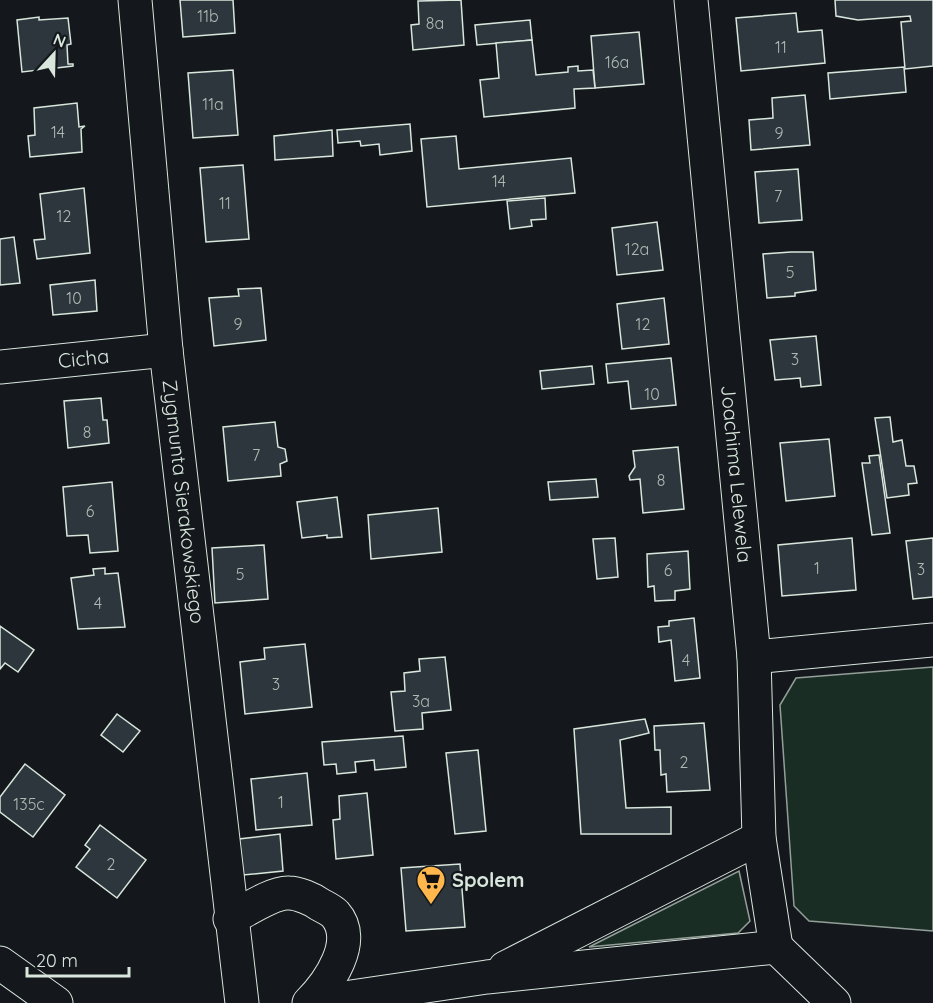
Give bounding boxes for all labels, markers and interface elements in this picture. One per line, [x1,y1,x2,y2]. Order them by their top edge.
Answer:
house number: 11b [197,6,219,26]
house number: 8a [426,13,444,33]
north arrow [24,24,84,84]
text: N [50,29,69,52]
house number: 11 [775,37,787,57]
house number: 16a [605,52,629,72]
house number: 11a [202,94,224,114]
house number: 14 [51,122,65,142]
house number: 9 [775,123,784,143]
house number: 14 [492,171,506,191]
house number: 7 [774,186,782,206]
house number: 11 [219,193,231,213]
house number: 12 [57,206,72,226]
house number: 12a [625,239,649,259]
house number: 5 [786,262,794,282]
house number: 10 [66,288,82,308]
house number: 9 [234,314,243,334]
house number: 12 [636,314,651,334]
street label: Cicha [57,343,110,373]
house number: 3 [791,349,799,369]
street label: Zygmunta Sierakowskiego [158,378,211,625]
house number: 10 [644,384,660,404]
street label: Joachima Lelewela [716,384,758,564]
house number: 8 [83,422,91,442]
house number: 7 [252,445,260,465]
house number: 8 [657,470,665,490]
house number: 6 [86,501,95,521]
house number: 1 [814,558,820,578]
house number: 3 [917,559,925,579]
house number: 6 [664,560,673,580]
house number: 5 [236,564,244,584]
house number: 4 [94,593,102,613]
house number: 4 [682,650,690,670]
house number: 3 [272,674,280,694]
house number: 3a [412,691,430,711]
house number: 2 [680,752,689,772]
house number: 1 [278,792,284,812]
house number: 135c [13,794,45,814]
house number: 2 [107,854,116,874]
supermarket icon: Spolem [415,864,447,906]
place label: Spolem [452,867,524,892]
scale bar [27,940,129,978]
text: 20 m [36,949,78,972]

